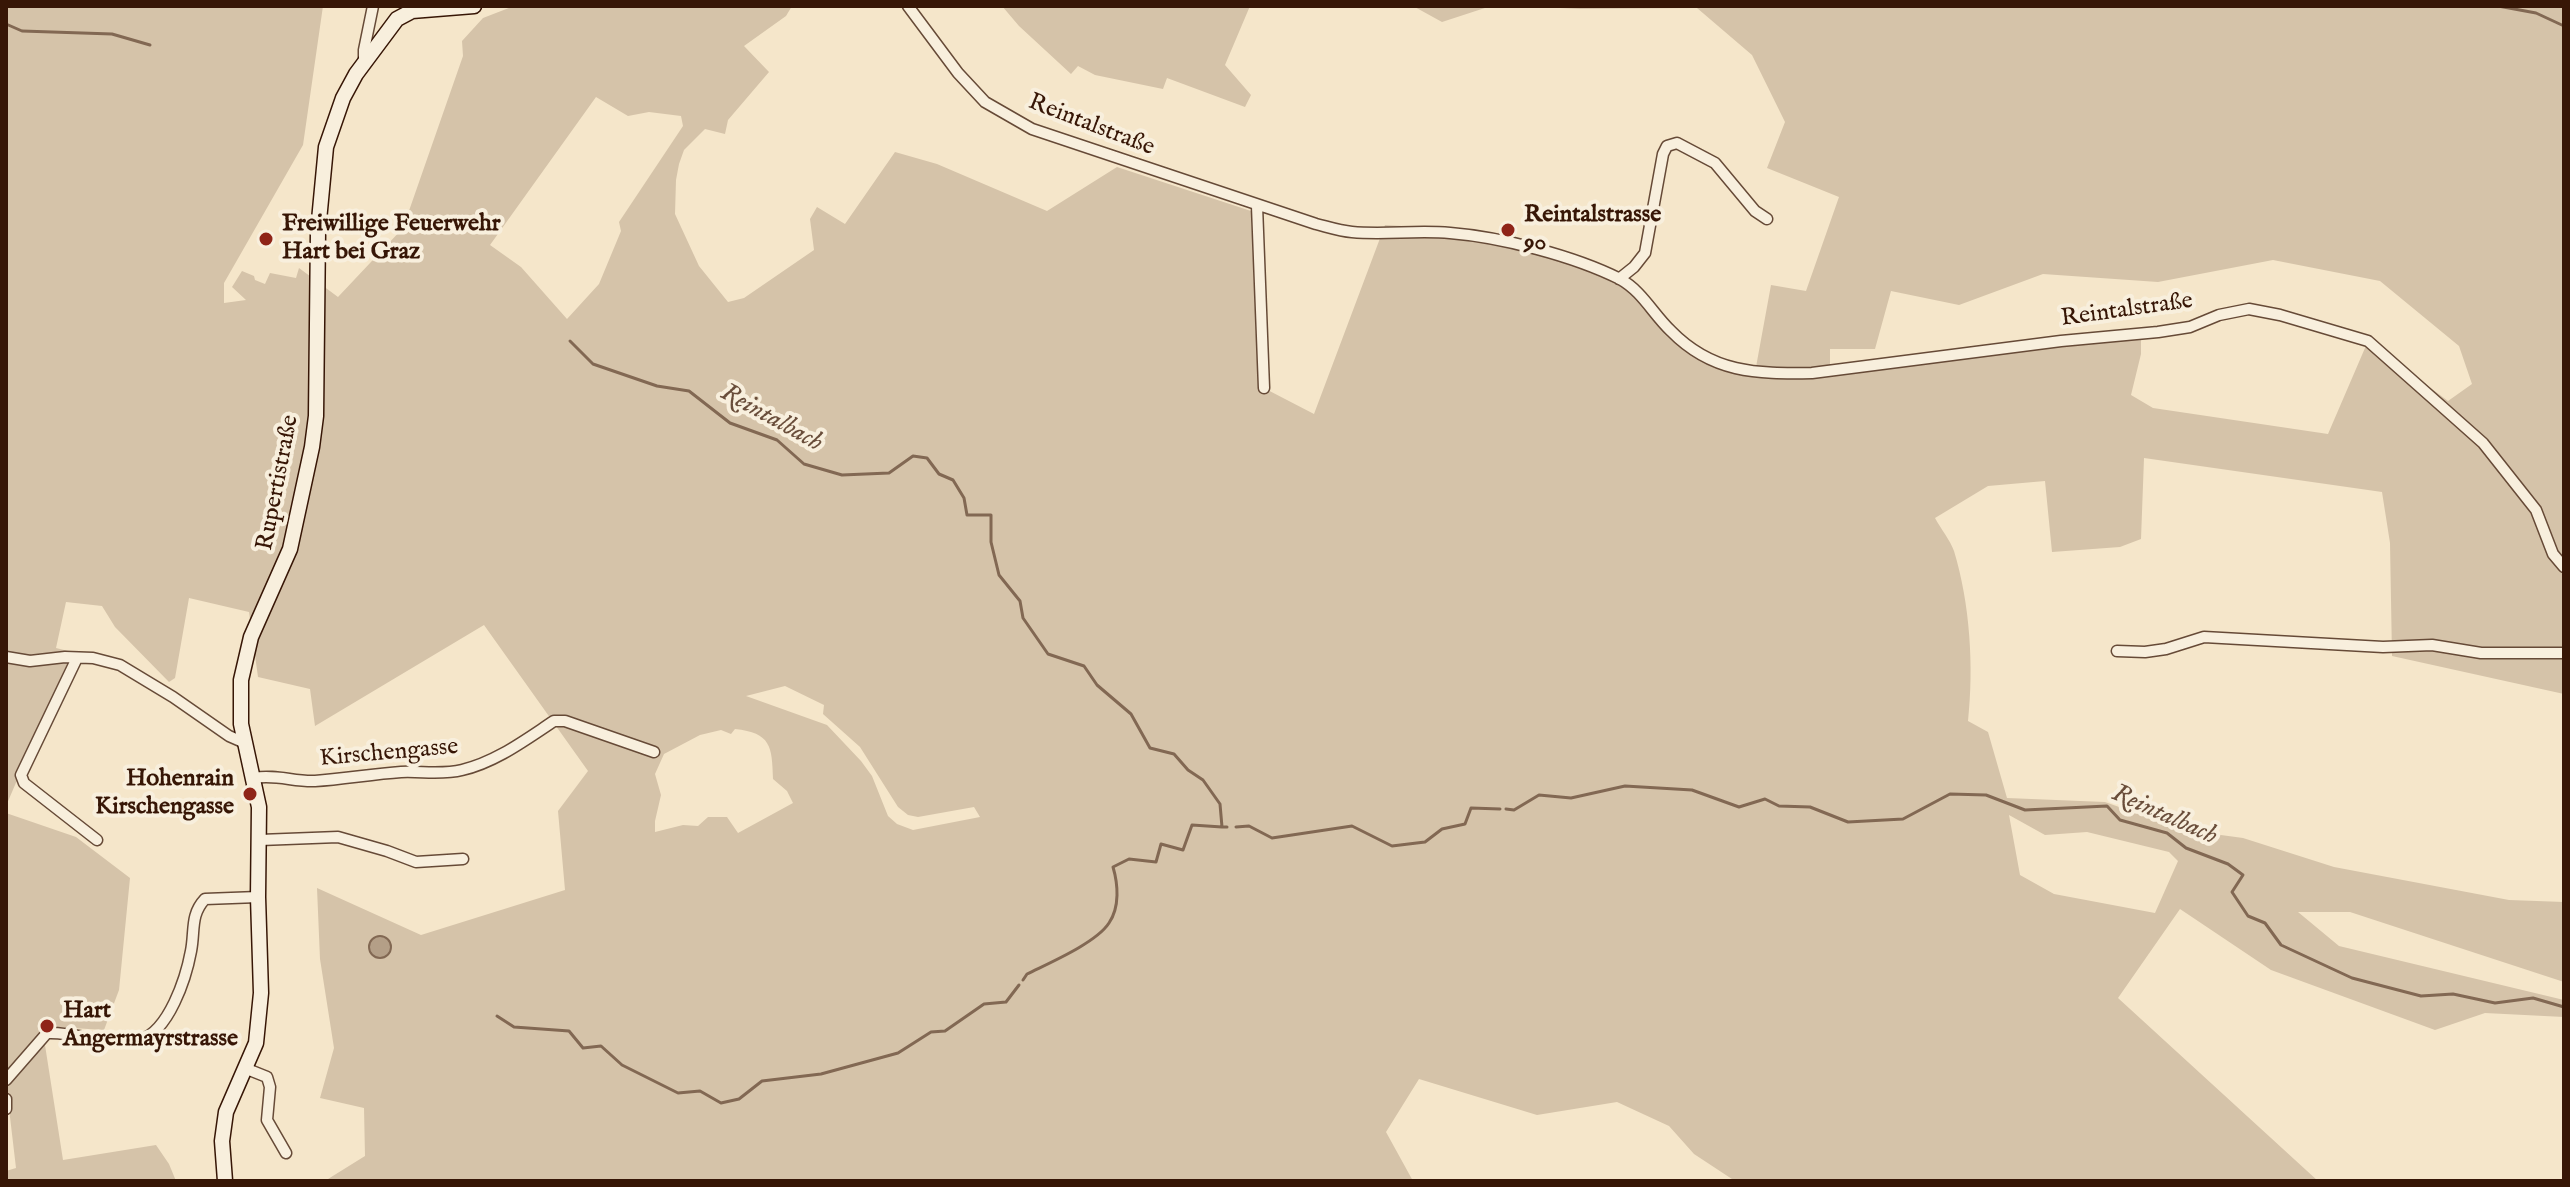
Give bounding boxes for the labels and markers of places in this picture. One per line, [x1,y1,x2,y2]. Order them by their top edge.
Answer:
place label: Reintalstrasse 90 [1524,202,1661,258]
place label: Freiwillige Feuerwehr Hart bei Graz [282,211,501,267]
marker: Reintalstrasse 90 [1499,221,1517,239]
marker: Freiwillige Feuerwehr Hart bei Graz [257,230,275,248]
place label: Hohenrain Kirschengasse [95,766,234,822]
marker: Hohenrain Kirschengasse [241,785,259,803]
place label: Hart Angermayrstrasse [63,998,238,1054]
marker: Hart Angermayrstrasse [38,1017,56,1035]

